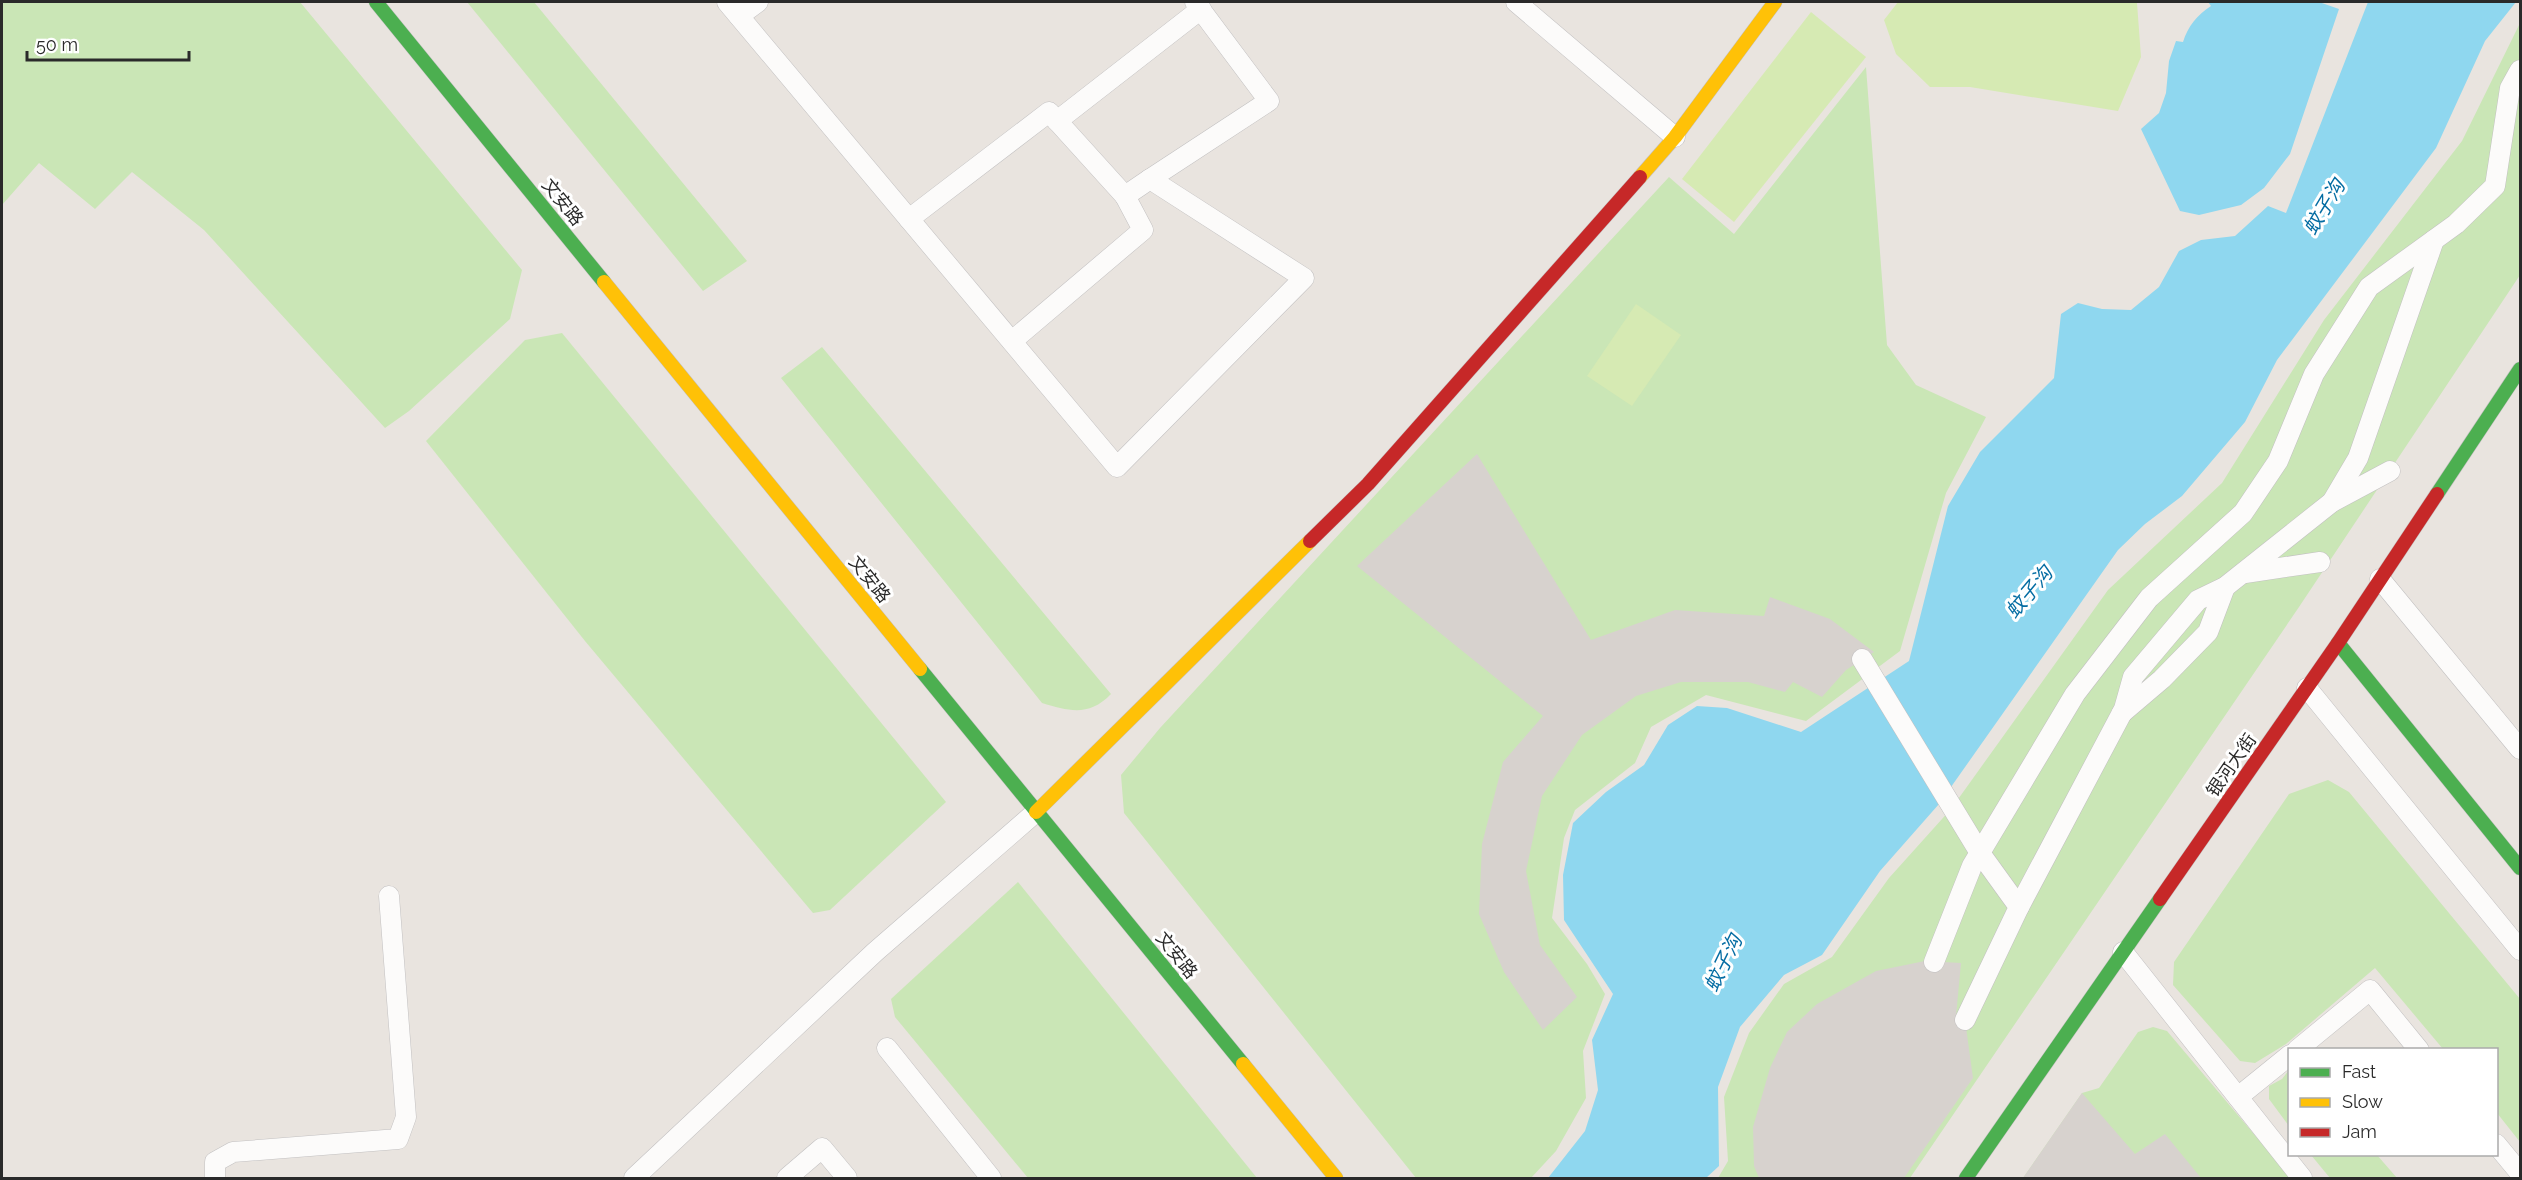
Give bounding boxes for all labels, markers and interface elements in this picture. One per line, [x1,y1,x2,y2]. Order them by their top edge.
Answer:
scale bar [27,24,189,62]
text: 50 m [36,34,78,55]
water label: 蚊子沟 [2298,173,2351,239]
street label: 文安路 [538,174,588,230]
street label: 文安路 [845,551,895,607]
water label: 蚊子沟 [2001,560,2059,623]
street label: 银河大街 [2202,729,2260,801]
street label: 文安路 [1152,927,1202,983]
water label: 蚊子沟 [1699,929,1748,995]
legend [2288,1048,2498,1156]
text: Fast [2342,1061,2376,1082]
text: Slow [2342,1091,2383,1112]
text: Jam [2342,1121,2377,1142]

